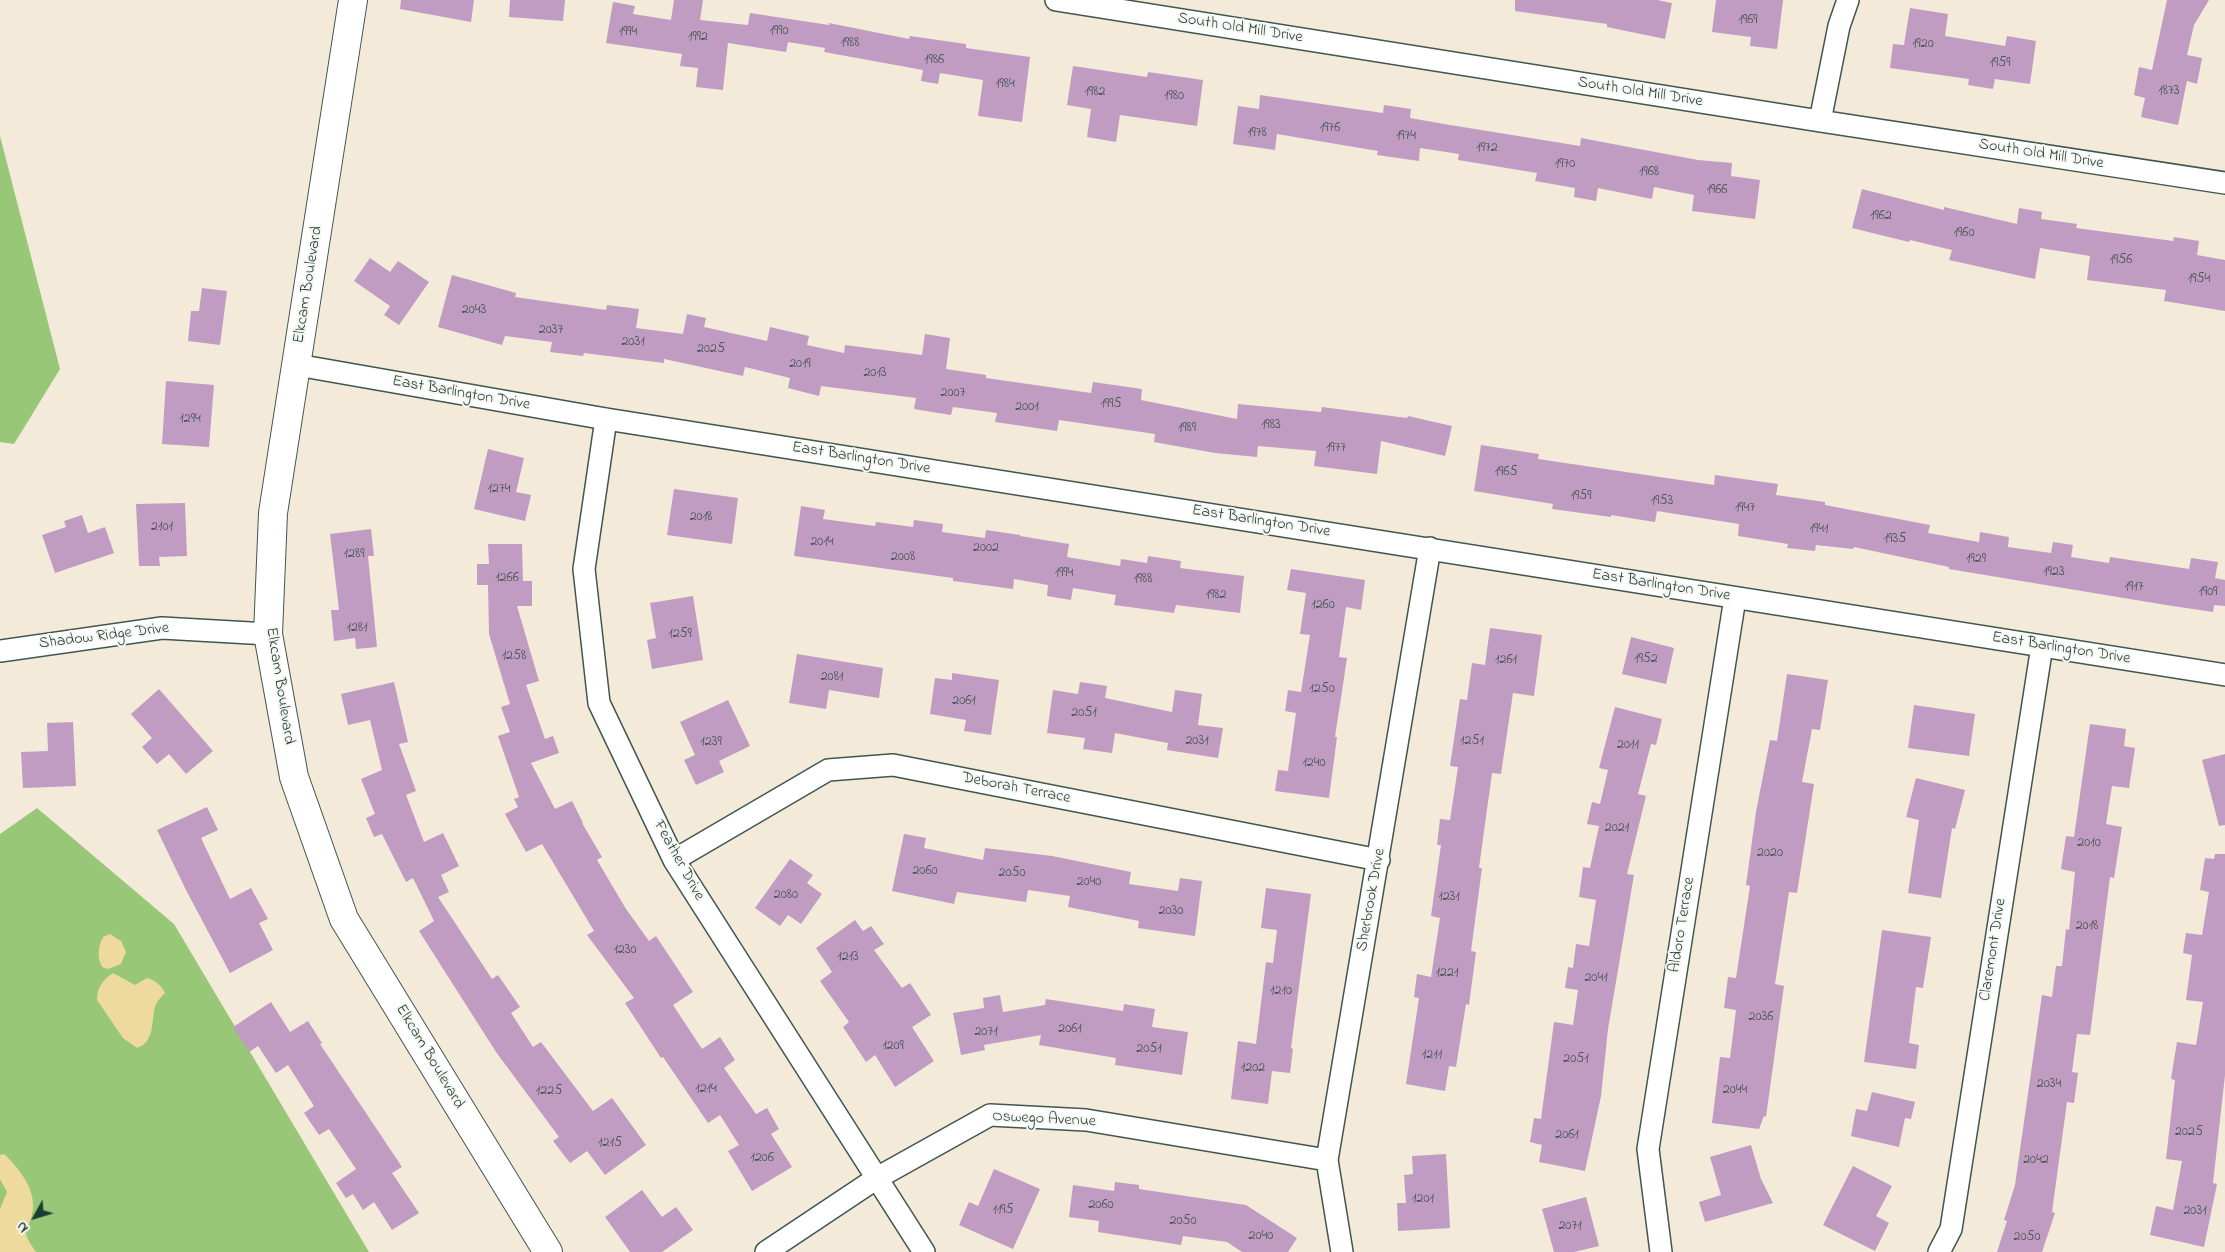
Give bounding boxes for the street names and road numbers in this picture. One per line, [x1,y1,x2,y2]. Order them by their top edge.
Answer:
street label: South Old Mill Drive [1176,10,1304,48]
street label: South Old Mill Drive [1576,74,1704,112]
street label: South Old Mill Drive [1977,136,2105,174]
street label: Elkcam Boulevard [290,225,328,345]
street label: East Barlington Drive [390,372,532,416]
street label: East Barlington Drive [790,439,932,479]
street label: East Barlington Drive [1190,502,1332,542]
street label: East Barlington Drive [1590,566,1732,606]
street label: Shadow Ridge Drive [38,620,170,654]
street label: Elkcam Boulevard [260,626,298,746]
street label: East Barlington Drive [1990,629,2132,669]
street label: Deborah Terrace [960,769,1072,809]
street label: Feather Drive [648,818,708,904]
street label: Sherbrook Drive [1354,847,1390,953]
street label: Aldoro Terrace [1666,876,1700,974]
street label: Claremont Drive [1976,897,2012,1003]
street label: Elkcam Boulevard [390,1001,468,1113]
street label: Oswego Avenue [992,1108,1096,1132]

